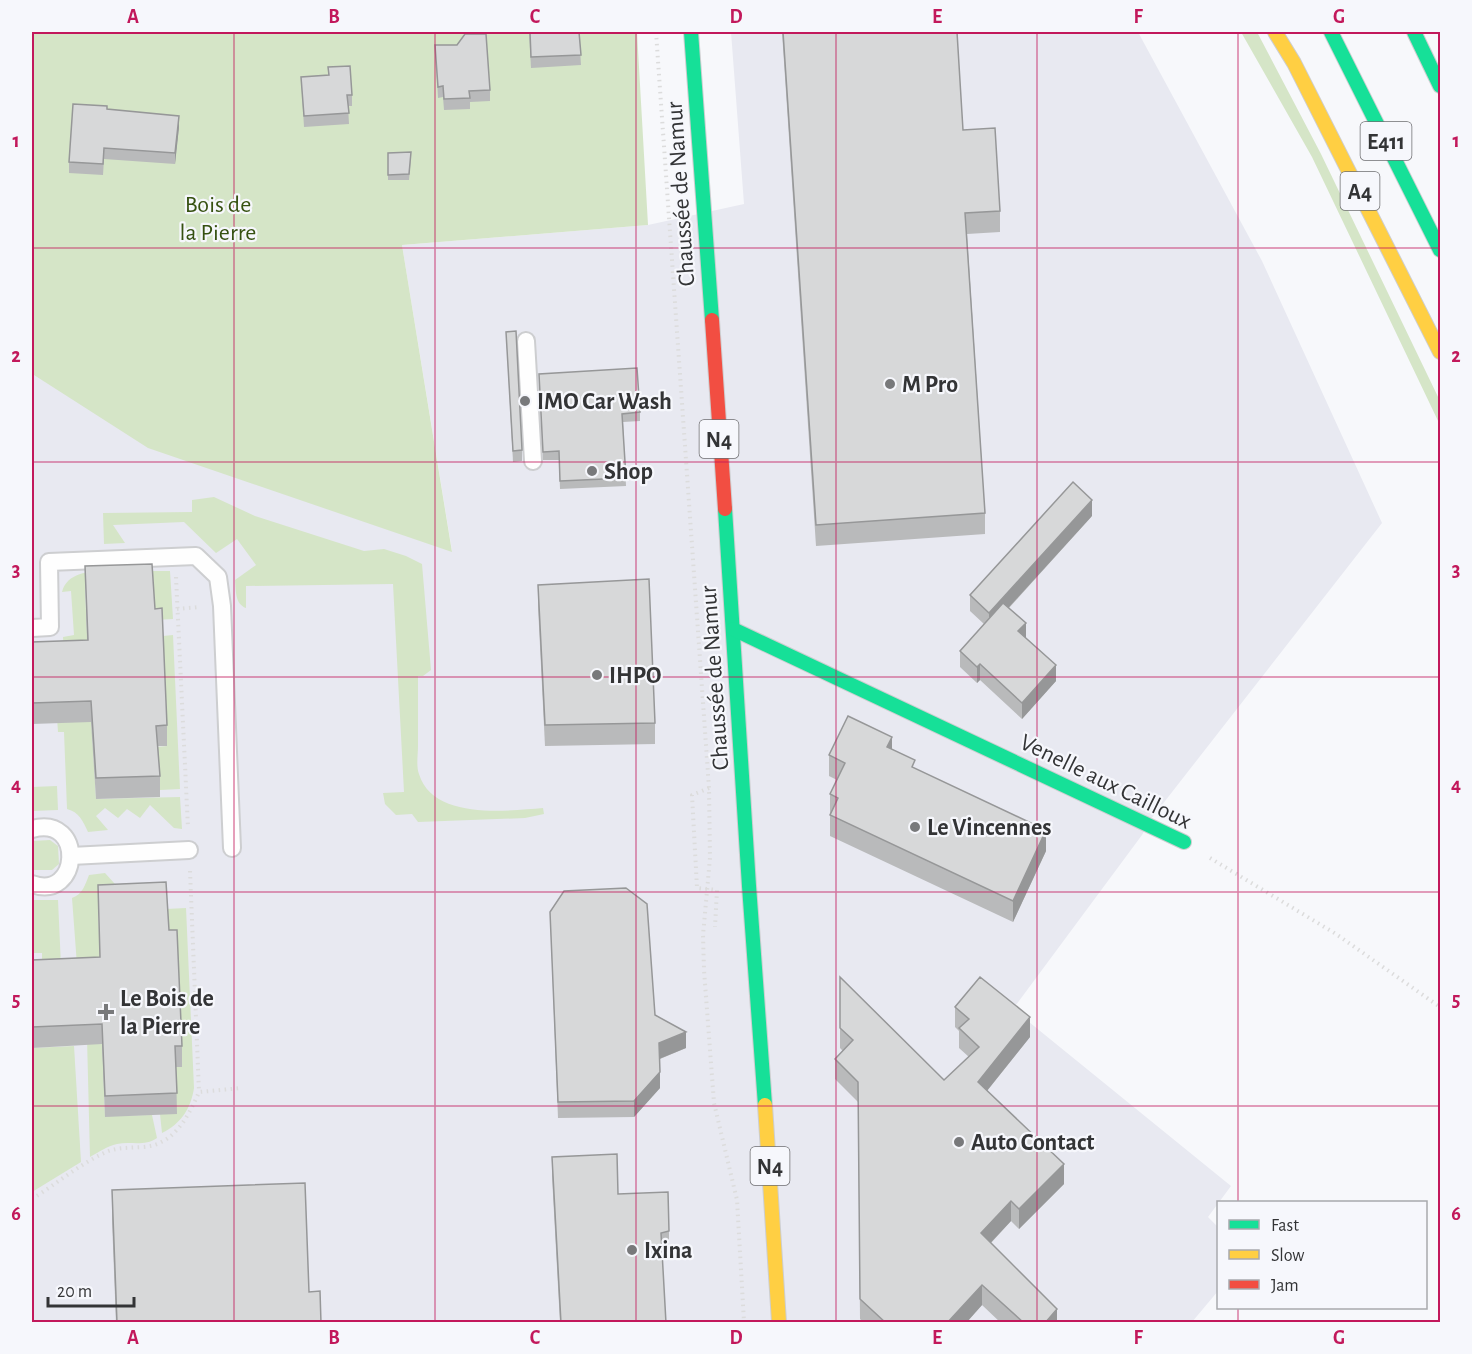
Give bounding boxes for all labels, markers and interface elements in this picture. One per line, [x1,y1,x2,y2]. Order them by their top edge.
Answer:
text: A [127,7,139,27]
text: B [328,7,340,27]
text: C [530,7,541,27]
text: D [729,7,743,27]
text: E [932,7,942,27]
text: F [1133,7,1143,27]
text: G [1333,7,1345,27]
street label: Chaussée de Namur [663,100,699,287]
road number: E411 [1360,122,1412,160]
text: 1 [12,131,20,151]
text: 1 [1452,131,1460,151]
road number: A4 [1340,172,1380,210]
park label: Bois de la Pierre [180,193,256,245]
text: 2 [11,346,21,366]
text: 2 [1451,346,1461,366]
place label: M Pro [902,373,958,397]
marker: M Pro [883,377,897,391]
place label: IMO Car Wash [537,390,672,414]
marker: IMO Car Wash [518,394,532,408]
road number: N4 [700,420,738,458]
place label: Shop [604,460,653,484]
marker: Shop [585,464,599,478]
text: 3 [12,560,20,580]
text: 3 [1452,560,1460,580]
street label: Chaussée de Namur [697,584,733,771]
place label: IHPO [609,664,662,688]
marker: IHPO [590,668,604,682]
street label: Venelle aux Cailloux [1016,730,1195,834]
text: 4 [11,775,21,795]
text: 4 [1451,775,1461,795]
place label: Le Vincennes [927,816,1052,840]
marker: Le Vincennes [908,820,922,834]
place label: Le Bois de la Pierre [120,987,214,1039]
text: 5 [12,990,20,1010]
text: 5 [1452,990,1460,1010]
marker: Le Bois de la Pierre [97,1003,115,1021]
place label: Auto Contact [971,1131,1094,1155]
marker: Auto Contact [952,1135,966,1149]
road number: N4 [750,1147,790,1185]
legend [1217,1201,1427,1309]
text: 6 [11,1204,21,1224]
text: 6 [1451,1204,1461,1224]
text: Fast [1271,1217,1299,1235]
place label: Ixina [644,1239,693,1263]
marker: Ixina [625,1243,639,1257]
text: Slow [1271,1247,1304,1265]
scale bar [48,1270,134,1308]
text: Jam [1271,1277,1299,1295]
text: 20 m [57,1283,92,1301]
text: A [127,1328,139,1348]
text: B [328,1328,340,1348]
text: C [530,1328,541,1348]
text: D [729,1328,743,1348]
text: E [932,1328,942,1348]
text: F [1133,1328,1143,1348]
text: G [1333,1328,1345,1348]

